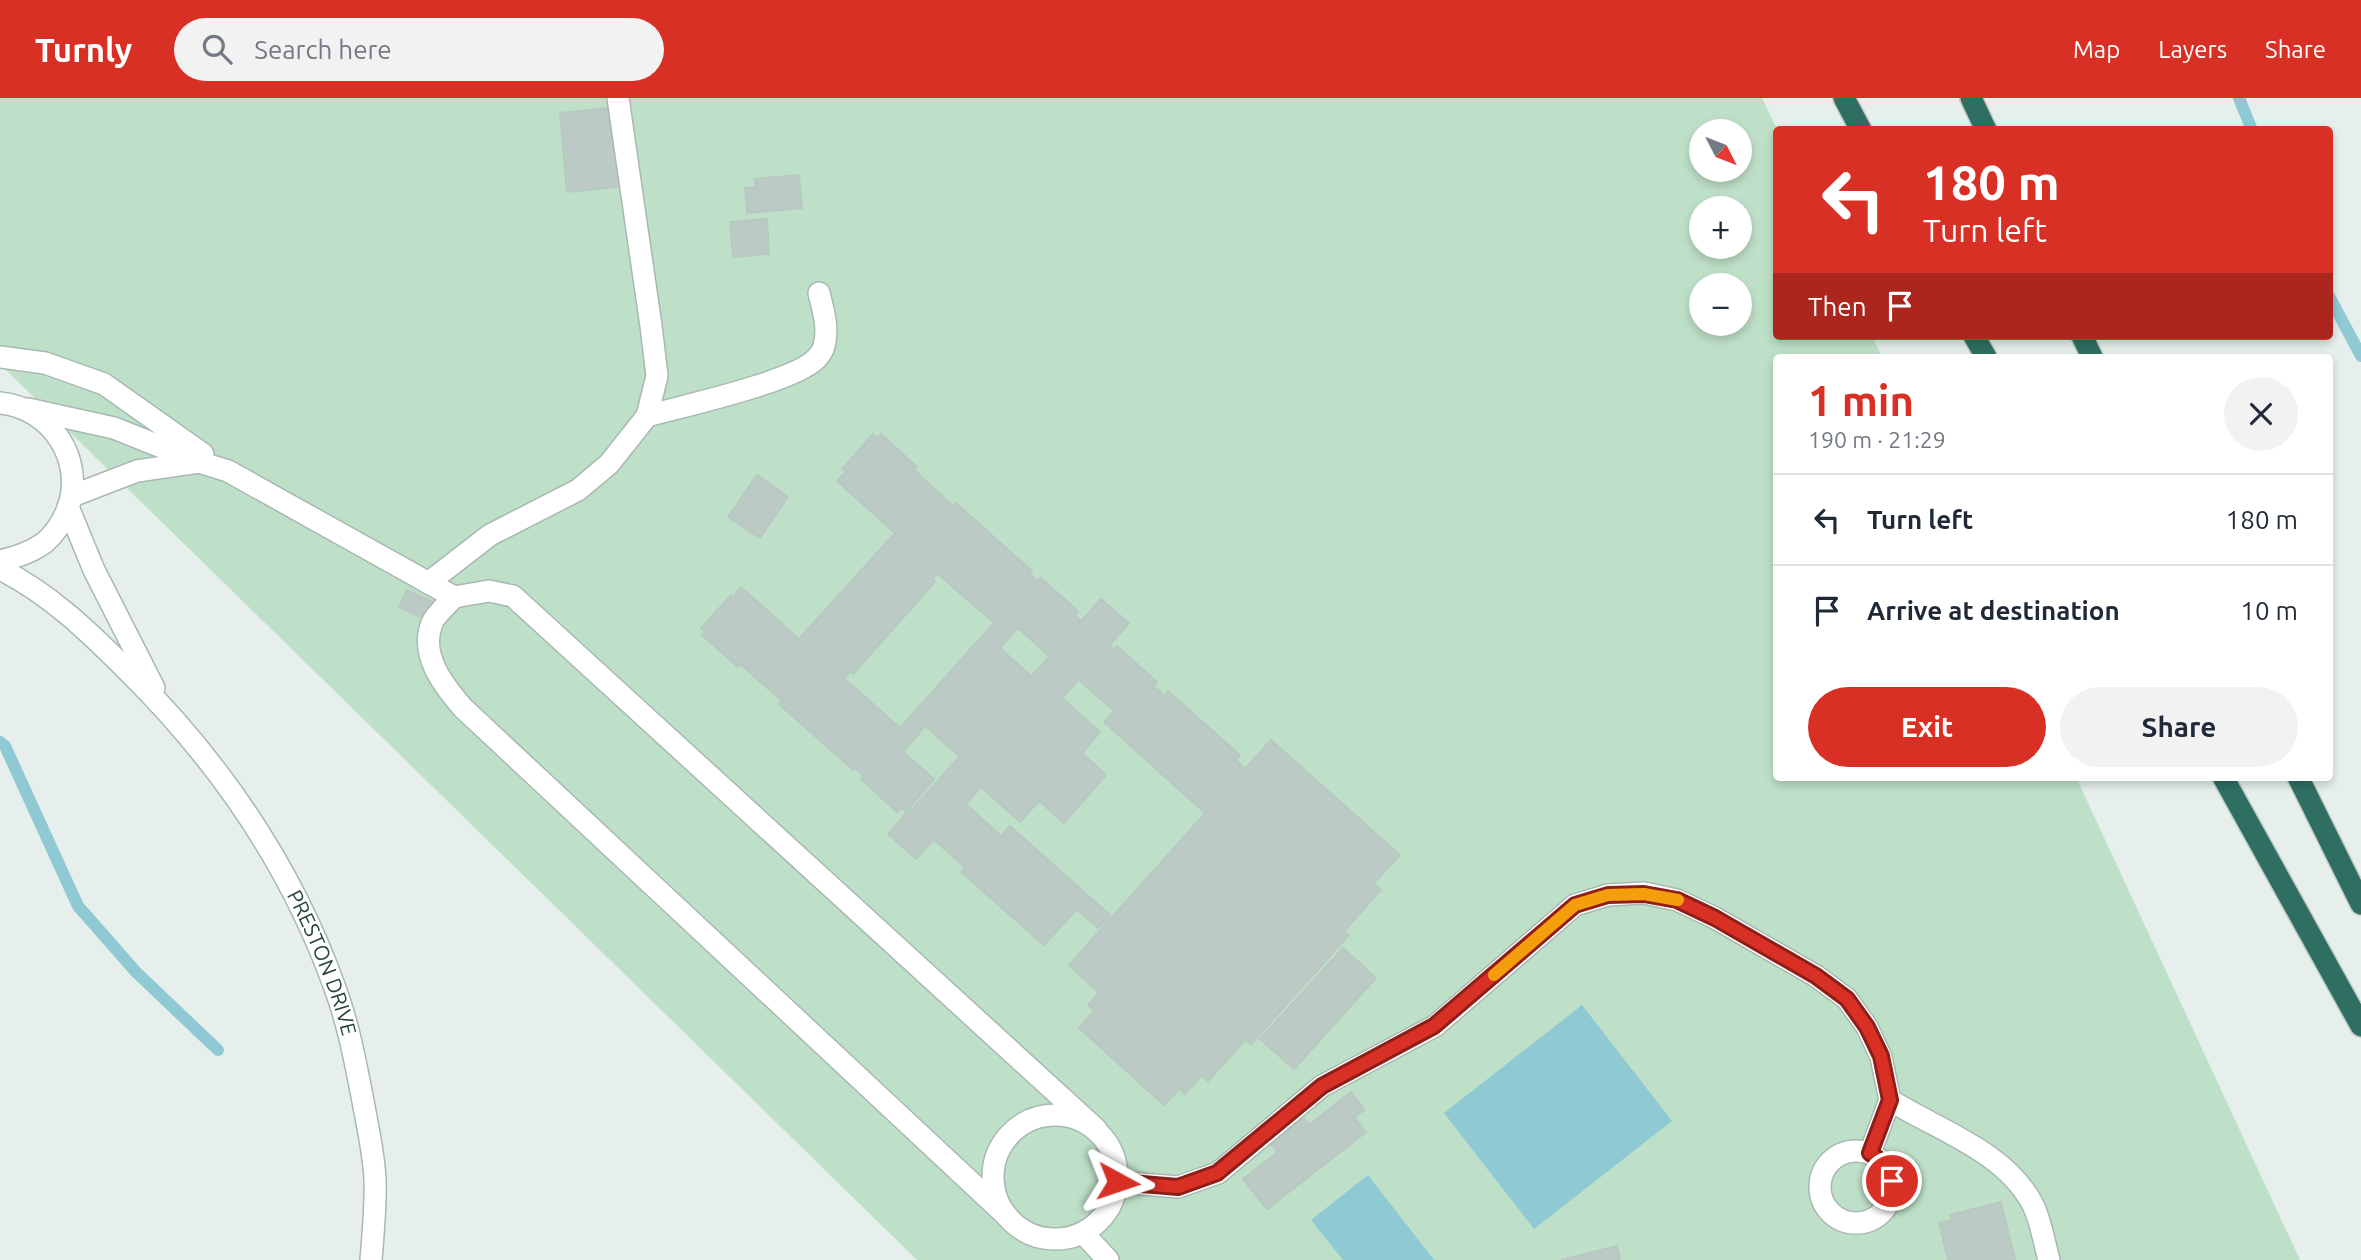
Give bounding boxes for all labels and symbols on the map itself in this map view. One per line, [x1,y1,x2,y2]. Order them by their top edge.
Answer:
north arrow [1689,119,1752,182]
street label: PRESTON DRIVE [283,886,362,1038]
position arrow [1081,1145,1155,1219]
pin [1862,1151,1922,1211]

